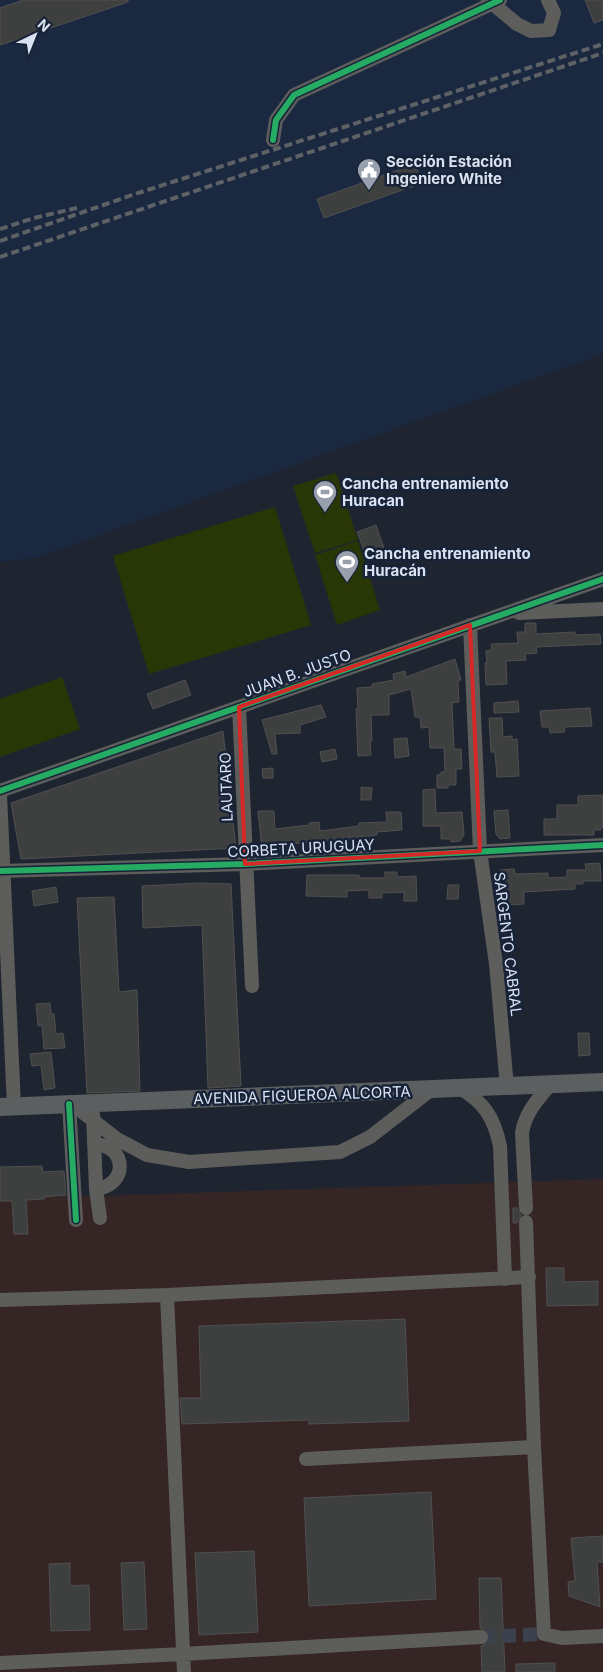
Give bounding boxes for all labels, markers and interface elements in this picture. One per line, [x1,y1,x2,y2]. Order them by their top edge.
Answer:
north arrow [10,10,60,60]
text: N [35,15,54,35]
place label: Sección Estación Ingeniero White [386,152,512,188]
public building icon: Sección Estación Ingeniero White [356,157,382,191]
place label: Cancha entrenamiento Huracan [342,474,509,510]
sports icon: Cancha entrenamiento Huracan [312,479,338,513]
place label: Cancha entrenamiento Huracán [364,544,531,580]
sports icon: Cancha entrenamiento Huracán [334,549,360,583]
street label: JUAN B. JUSTO [240,645,354,701]
street label: LAUTARO [215,752,237,822]
street label: CORBETA URUGUAY [227,835,375,861]
street label: SARGENTO CABRAL [490,871,526,1017]
street label: AVENIDA FIGUEROA ALCORTA [193,1082,411,1108]

